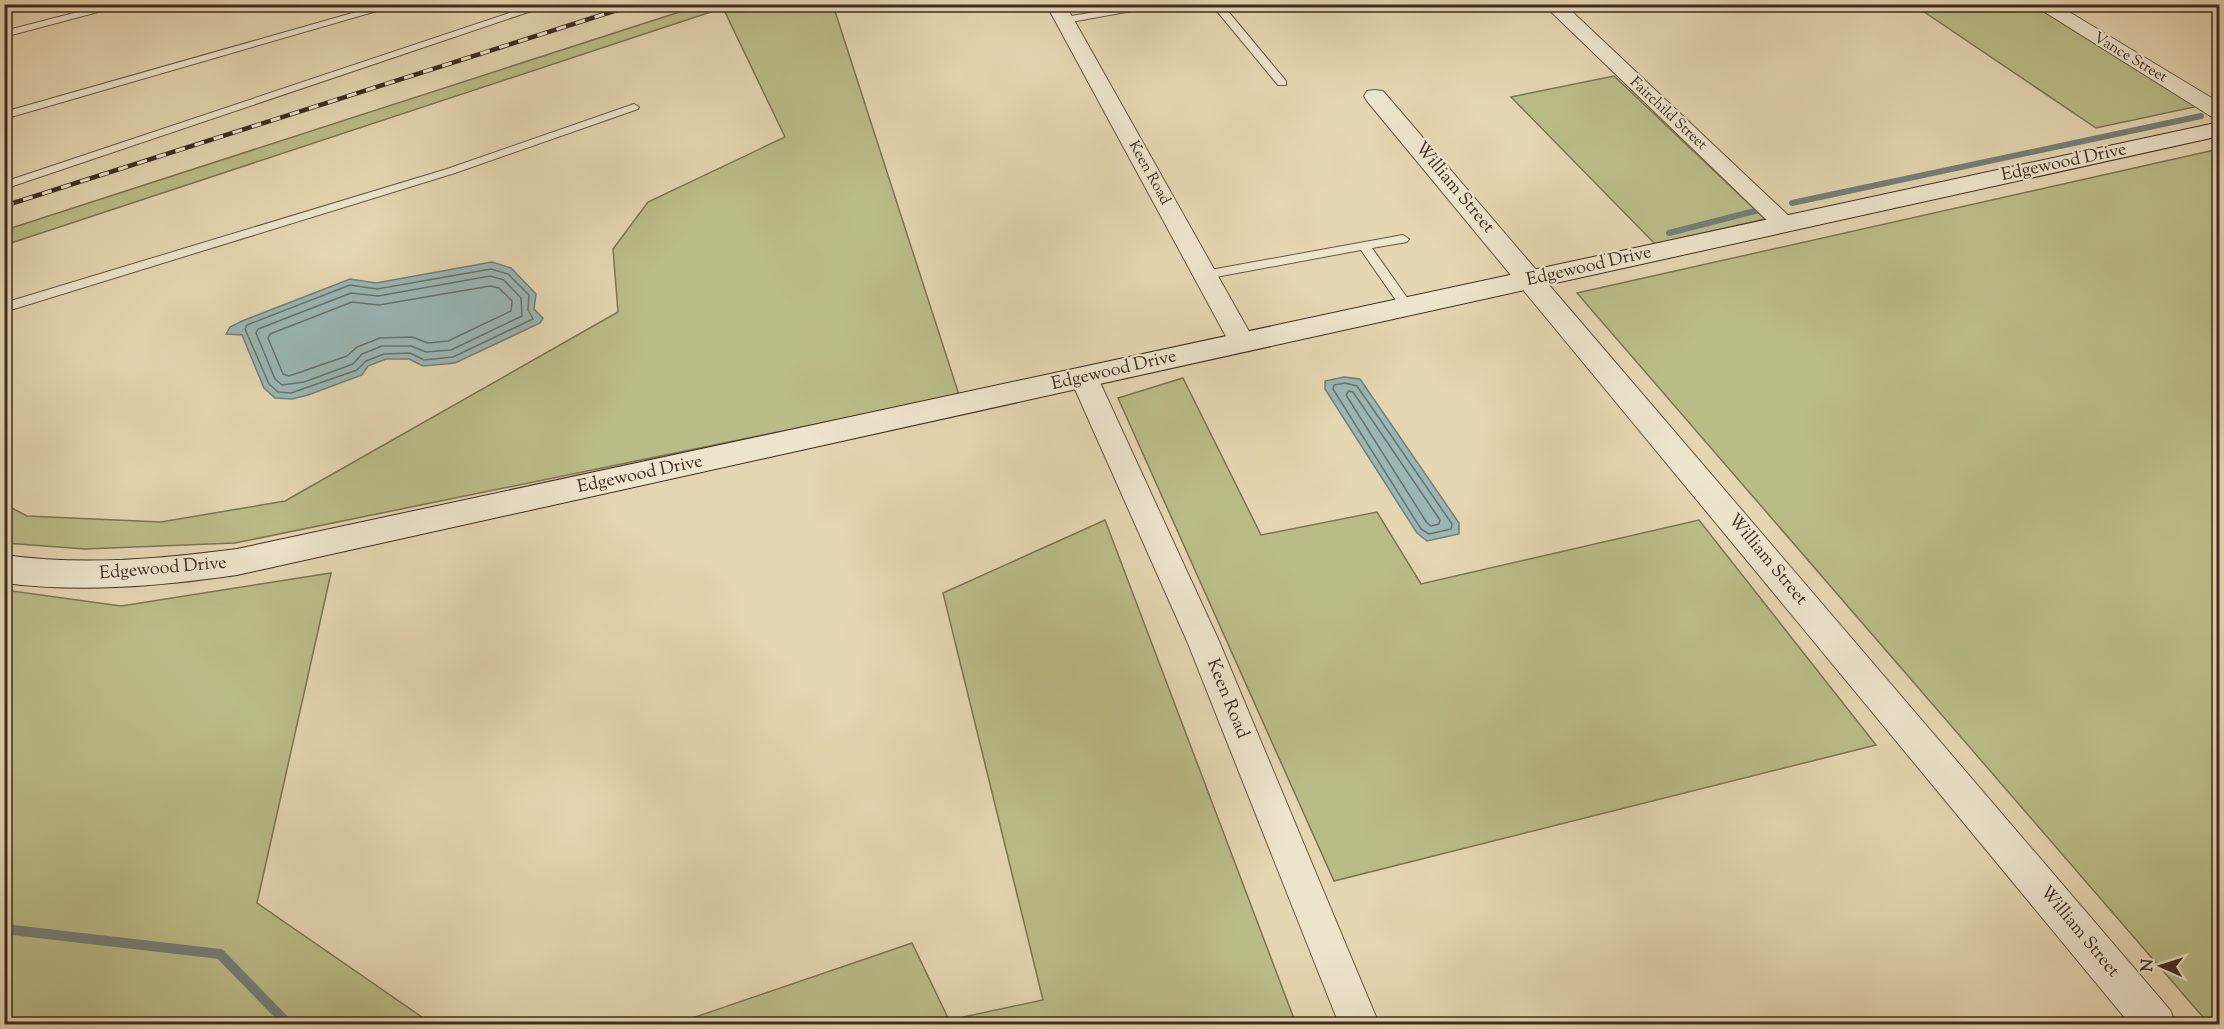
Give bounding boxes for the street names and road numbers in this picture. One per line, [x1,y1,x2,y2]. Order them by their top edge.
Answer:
street label: Vance Street [2089,28,2171,88]
street label: Fairchild Street [1625,73,1711,155]
street label: William Street [1408,136,1500,240]
street label: Keen Road [1123,137,1175,209]
street label: Edgewood Drive [1999,137,2129,189]
street label: Edgewood Drive [1524,240,1654,294]
street label: Edgewood Drive [1049,344,1179,398]
street label: Edgewood Drive [575,449,705,501]
street label: William Street [1721,508,1813,612]
street label: Edgewood Drive [98,550,228,588]
street label: Keen Road [1199,655,1255,743]
street label: William Street [2033,880,2125,984]

